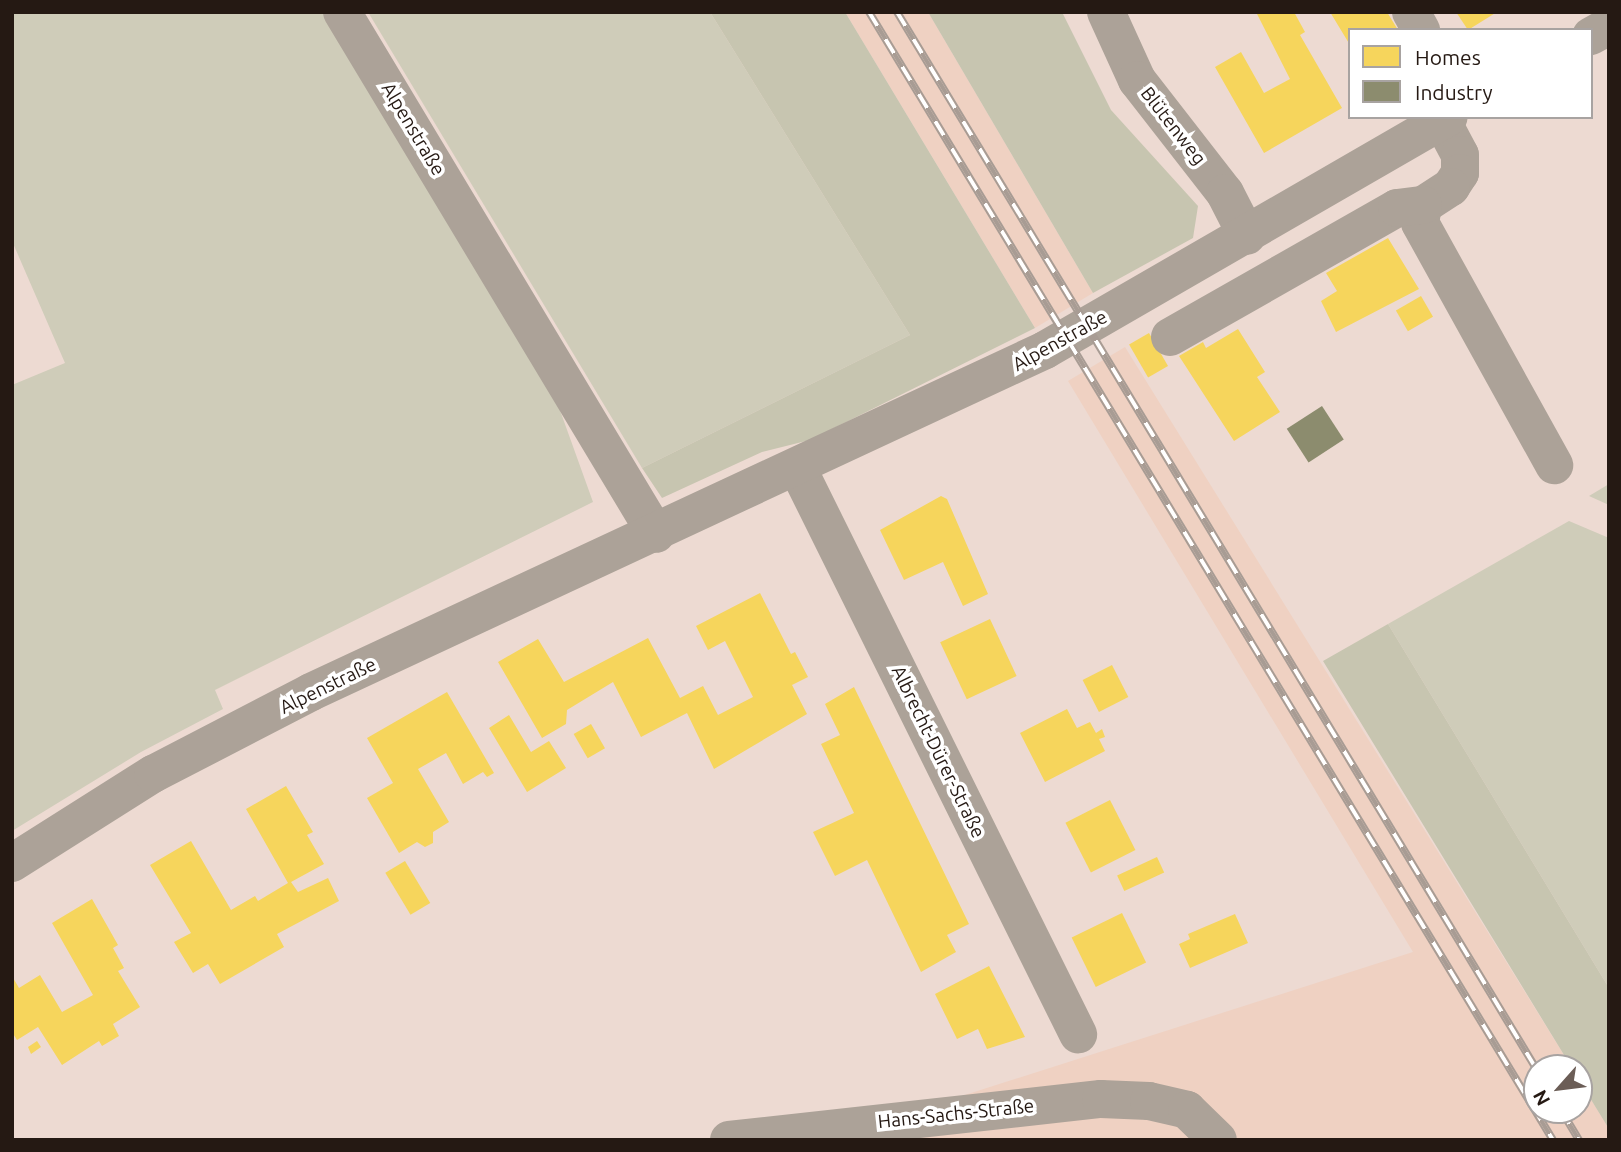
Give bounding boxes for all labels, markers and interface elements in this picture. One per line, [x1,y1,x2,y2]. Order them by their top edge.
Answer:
legend [1348,28,1593,119]
text: Homes [1415,45,1481,69]
street label: Alpenstraße [376,78,450,180]
text: Industry [1415,80,1493,104]
street label: Blütenweg [1135,82,1211,170]
street label: Alpenstraße [1009,306,1111,376]
street label: Alpenstraße [276,653,380,719]
street label: Albrecht-Dürer-Straße [886,662,990,842]
north arrow [1523,1054,1593,1124]
text: N [1528,1086,1554,1109]
street label: Hans-Sachs-Straße [877,1094,1035,1134]

